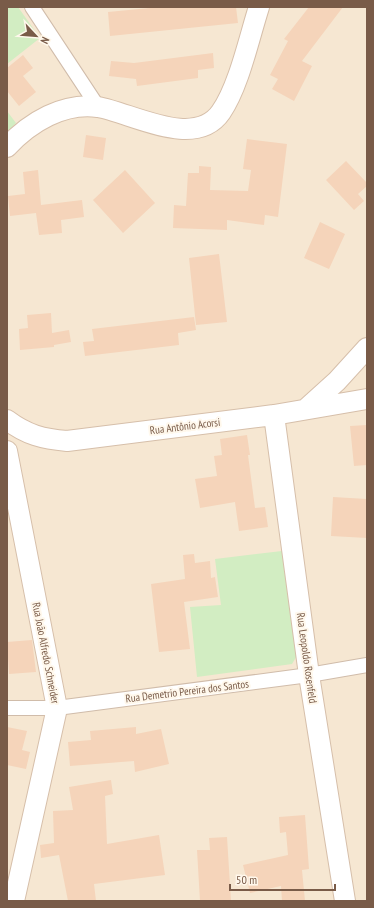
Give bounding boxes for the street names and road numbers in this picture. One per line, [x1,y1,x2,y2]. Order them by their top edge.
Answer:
street label: Rua Antônio Acorsi [149,415,221,437]
street label: Rua João Alfredo Schneider [29,601,63,705]
street label: Rua Leopoldo Rosenfeld [294,612,320,704]
street label: Rua Demetrio Pereira dos Santos [125,676,250,706]

